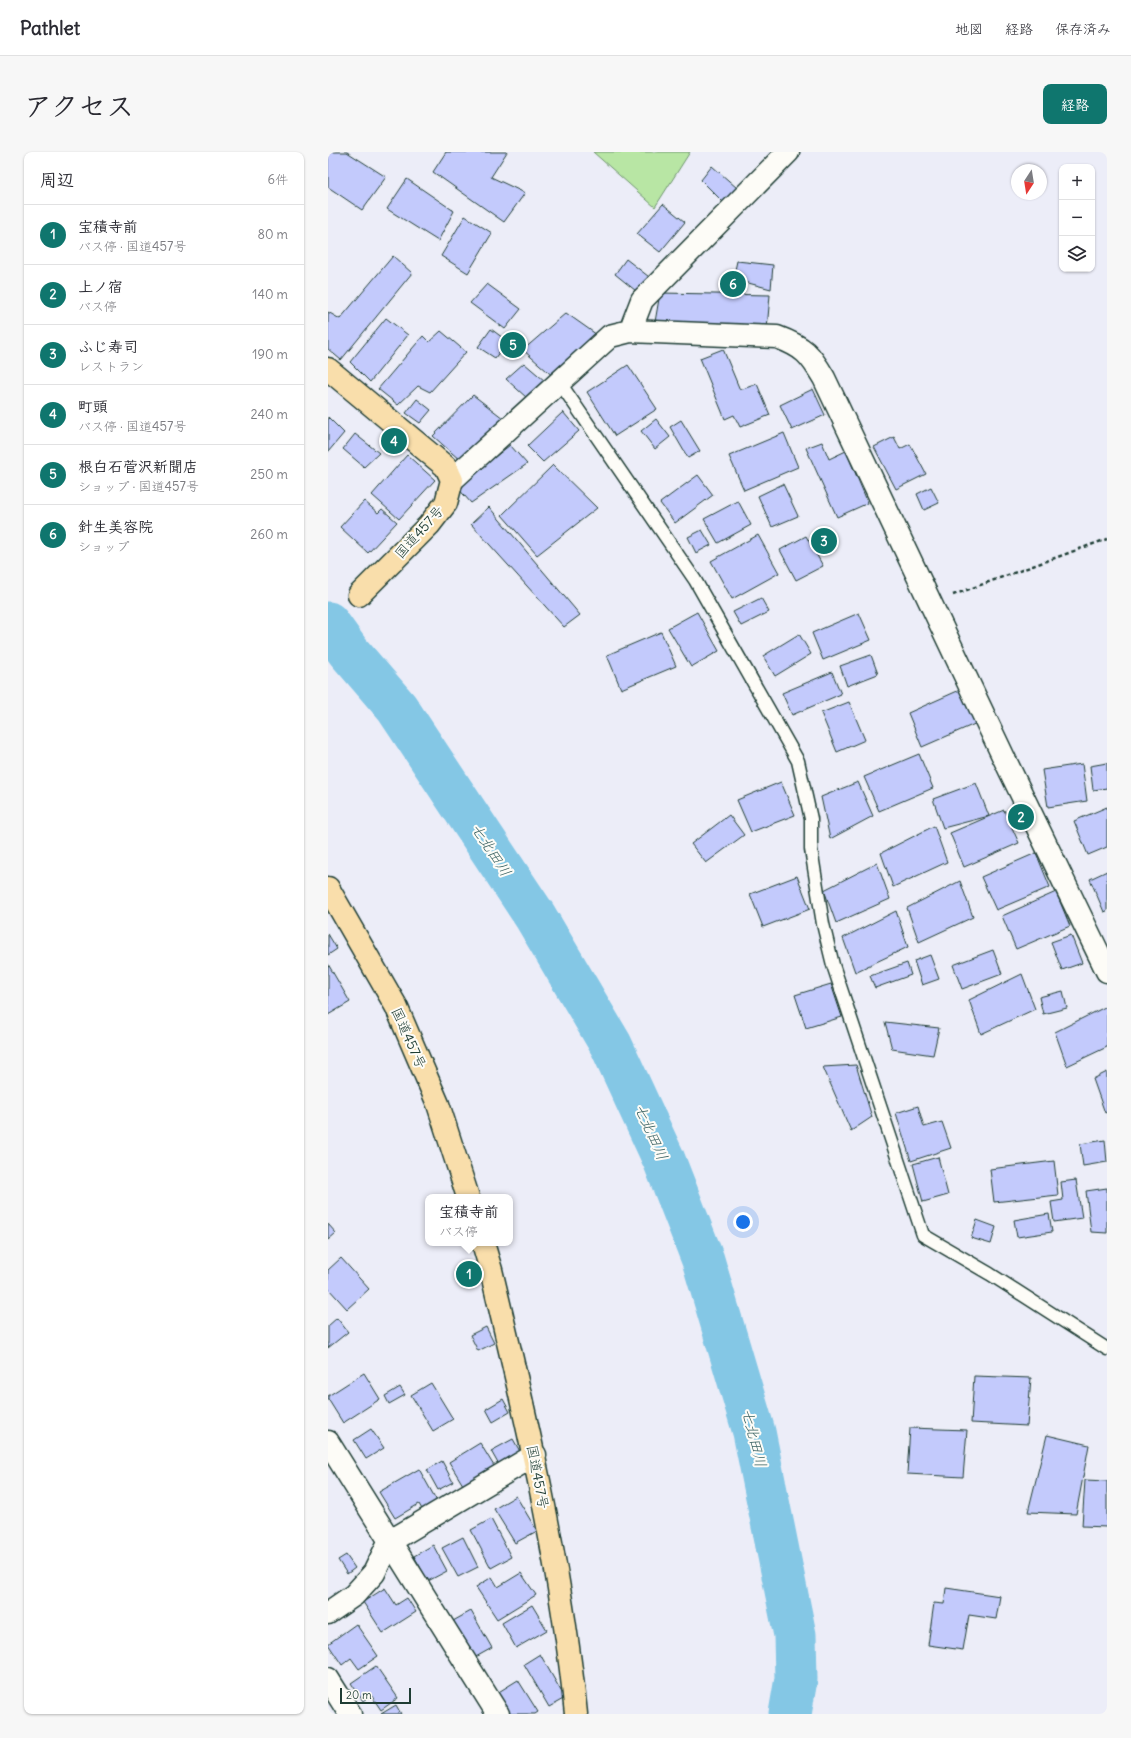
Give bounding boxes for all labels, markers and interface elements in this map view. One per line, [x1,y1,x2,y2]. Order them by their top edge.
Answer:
text: Pathlet [20,16,80,40]
text: 地図 [955,20,983,38]
text: 経路 [1005,20,1033,38]
text: 保存済み [1055,20,1111,38]
button: 経路 [1043,84,1107,124]
text: アクセス [24,88,134,124]
north arrow [1011,164,1047,200]
map controls [1059,164,1095,272]
button: + [1059,164,1095,200]
text: 周辺 [40,169,74,191]
text: 6件 [267,171,288,188]
button: − [1059,200,1095,236]
text: 宝積寺前 [78,217,138,236]
text: 1 [50,226,56,243]
text: 80 m [257,226,288,243]
button: layers [1059,236,1095,272]
text: バス停 · 国道457号 [78,238,186,255]
pin: 6 [720,269,746,299]
text: 上ノ宿 [78,277,123,296]
text: 2 [49,286,57,303]
text: 140 m [252,286,288,303]
text: バス停 [78,298,117,315]
pin: 5 [500,330,526,360]
text: ふじ寿司 [78,337,138,356]
text: 3 [49,346,57,363]
text: 190 m [252,346,288,363]
text: レストラン [78,358,144,375]
text: 町頭 [78,397,108,416]
text: 4 [49,406,57,423]
text: 240 m [251,406,288,423]
text: バス停 · 国道457号 [78,418,186,435]
pin: 4 [381,426,407,456]
text: 根白石菅沢新聞店 [78,457,198,476]
text: 5 [49,466,57,483]
text: 250 m [250,466,288,483]
text: ショップ · 国道457号 [78,478,199,495]
street label: 国道457号 [391,502,447,562]
text: 針生美容院 [78,517,153,536]
text: 6 [49,526,57,543]
text: 260 m [250,526,288,543]
pin: 3 [811,526,837,556]
text: ショップ [78,538,129,555]
pin: 2 [1008,802,1034,832]
water label: 七北田川 [467,819,516,880]
street label: 国道457号 [388,1005,430,1071]
water label: 七北田川 [631,1101,672,1163]
popup [425,1194,513,1246]
text: 宝積寺前 [439,1202,499,1221]
your location [733,1212,753,1232]
text: バス停 [439,1223,478,1240]
pin: 1 [456,1259,482,1289]
water label: 七北田川 [738,1406,771,1469]
street label: 国道457号 [523,1443,553,1511]
scale bar [340,1686,411,1705]
text: 20 m [346,1688,372,1702]

